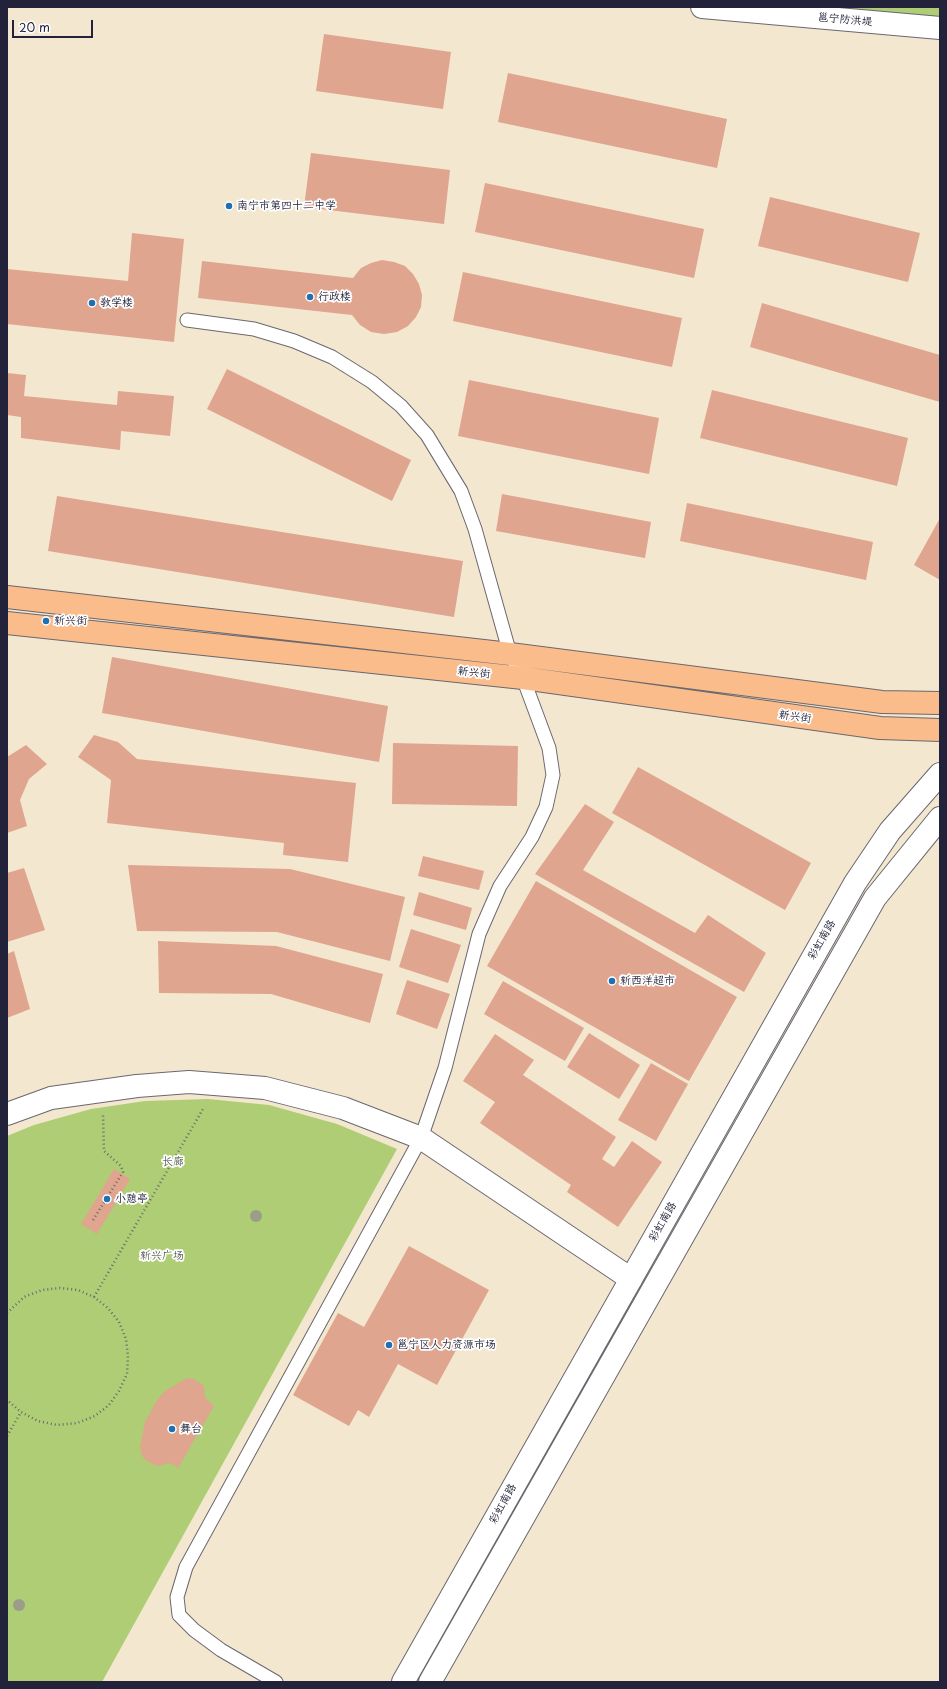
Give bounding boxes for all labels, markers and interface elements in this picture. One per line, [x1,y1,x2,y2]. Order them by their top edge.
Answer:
street label: 邕宁防洪堤 [817,11,873,29]
scale bar [14,12,95,38]
text: 20 m [19,18,50,36]
place label: 南宁市第四十二中学 [237,199,336,213]
marker: 南宁市第四十二中学 [224,201,234,211]
place label: 行政楼 [318,290,351,304]
marker: 行政楼 [305,292,315,302]
place label: 教学楼 [100,296,133,310]
marker: 教学楼 [87,298,97,308]
place label: 新兴街 [54,614,87,628]
marker: 新兴街 [41,616,51,626]
street label: 新兴街 [457,665,491,681]
street label: 新兴街 [778,708,812,726]
street label: 彩虹南路 [805,918,839,962]
place label: 新西洋超市 [620,974,675,988]
marker: 新西洋超市 [607,976,617,986]
park label: 长廊 [162,1155,184,1169]
place label: 小憩亭 [115,1192,148,1206]
marker: 小憩亭 [102,1194,112,1204]
street label: 彩虹南路 [646,1200,680,1244]
park label: 新兴广场 [140,1249,184,1263]
place label: 邕宁区人力资源市场 [397,1338,496,1352]
marker: 邕宁区人力资源市场 [384,1340,394,1350]
place label: 舞台 [180,1422,202,1436]
marker: 舞台 [167,1424,177,1434]
street label: 彩虹南路 [487,1482,519,1526]

